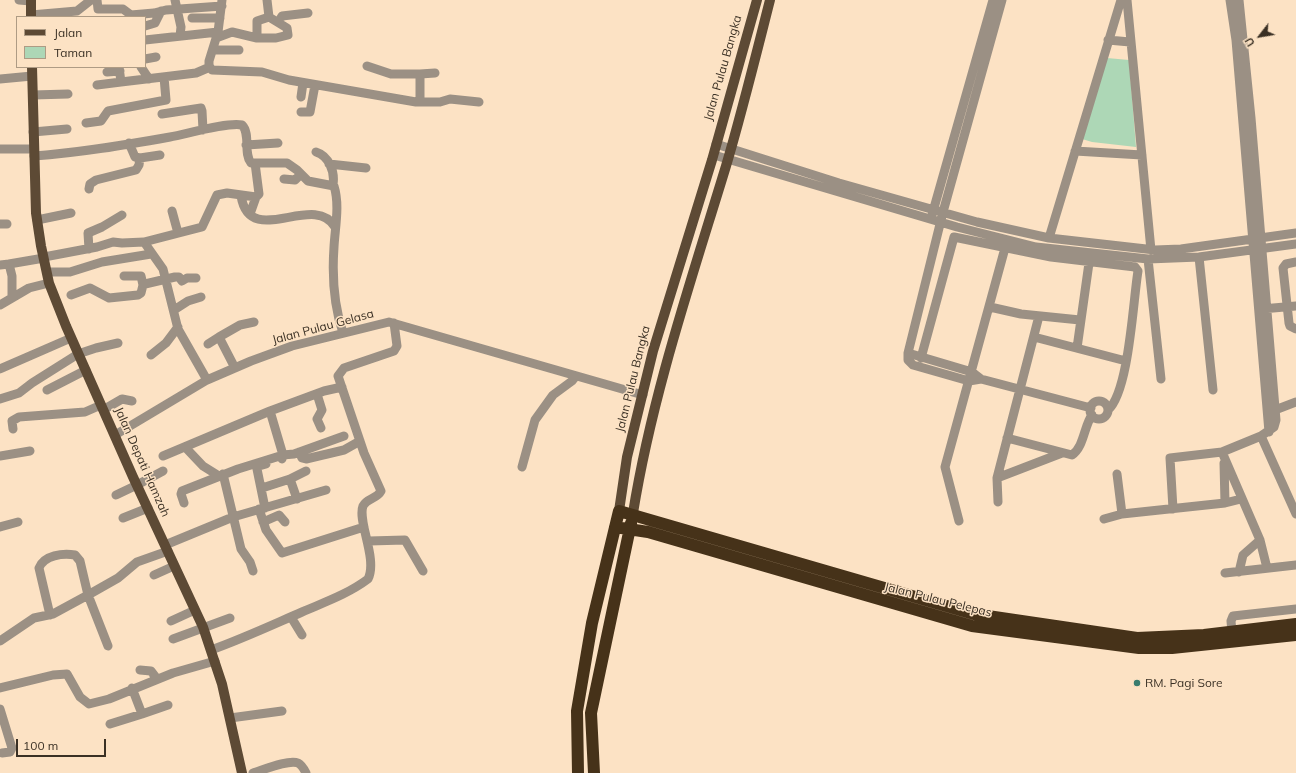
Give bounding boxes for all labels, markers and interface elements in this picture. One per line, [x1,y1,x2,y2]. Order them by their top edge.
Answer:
street label: Jalan Pulau Bangka [701,14,745,122]
legend [16,16,146,68]
north arrow [1240,16,1280,56]
text: Jalan [54,25,82,40]
text: U [1242,35,1258,49]
text: Taman [54,45,92,60]
street label: Jalan Pulau Gelasa [271,307,375,347]
street label: Jalan Pulau Bangka [613,324,653,434]
street label: Jalan Depati Hamzah [111,405,173,519]
street label: Jalan Pulau Pelepas [883,580,993,620]
place label: RM. Pagi Sore [1145,676,1223,690]
marker: RM. Pagi Sore [1132,678,1142,688]
scale bar [18,731,108,757]
text: 100 m [23,738,58,753]

